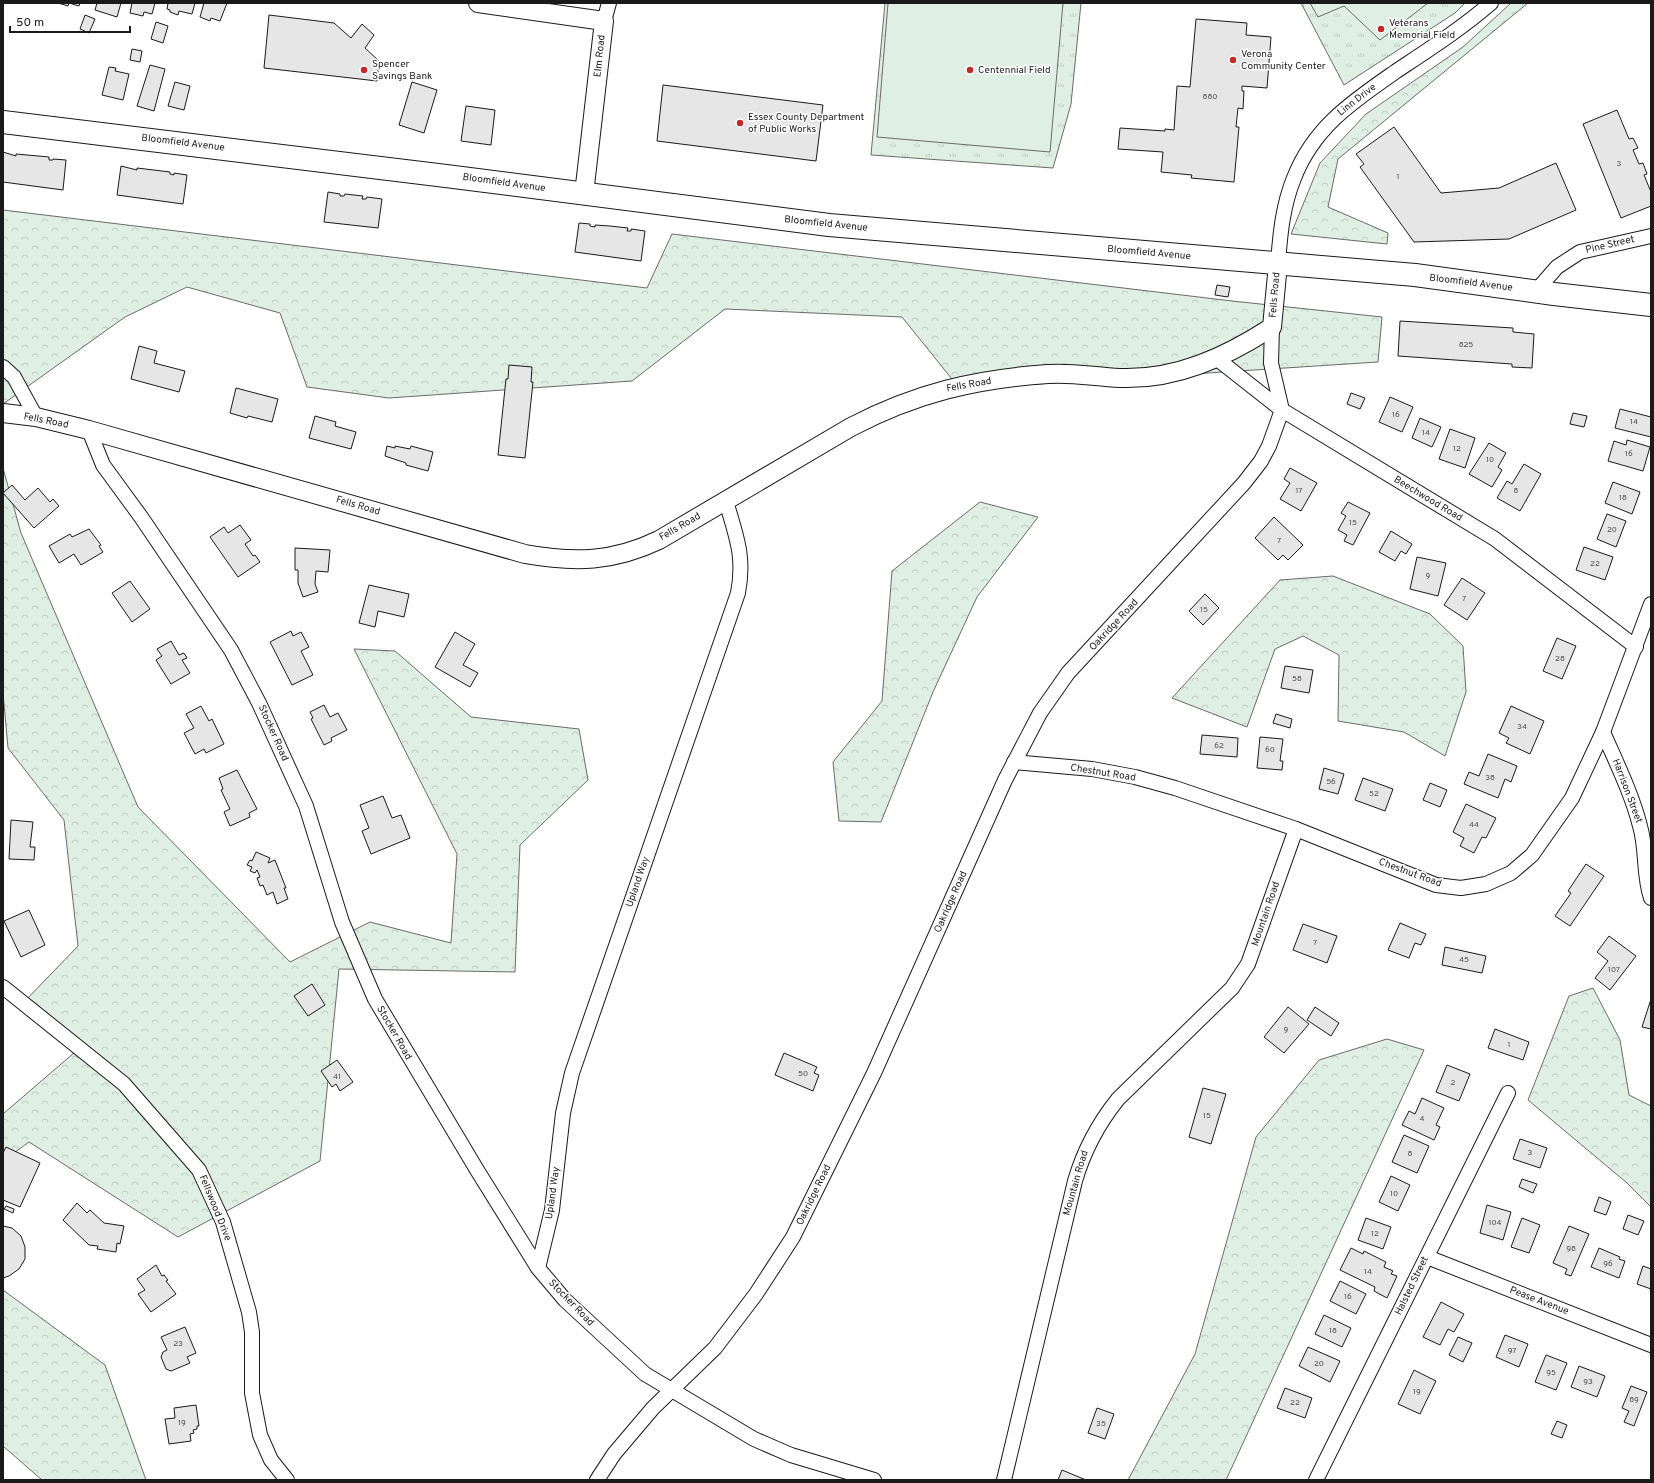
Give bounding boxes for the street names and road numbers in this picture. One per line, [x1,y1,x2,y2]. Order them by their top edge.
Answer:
street label: Elm Road [591,34,609,78]
street label: Linn Drive [1335,81,1379,119]
street label: Bloomfield Avenue [141,131,225,155]
street label: Bloomfield Avenue [462,171,546,195]
street label: Bloomfield Avenue [784,213,868,235]
street label: Pine Street [1584,233,1636,257]
street label: Bloomfield Avenue [1107,243,1191,263]
street label: Bloomfield Avenue [1429,271,1513,295]
street label: Fells Road [1267,272,1283,318]
street label: Fells Road [945,375,993,395]
street label: Fells Road [22,410,70,432]
street label: Beechwood Road [1391,473,1465,525]
street label: Fells Road [334,493,382,519]
street label: Fells Road [657,510,703,544]
street label: Oakridge Road [1087,596,1141,654]
street label: Stocker Road [255,703,291,763]
street label: Harrison Street [1609,757,1645,825]
street label: Chestnut Road [1069,761,1137,785]
street label: Upland Way [623,855,653,909]
street label: Chestnut Road [1377,856,1443,890]
street label: Oakridge Road [932,869,970,935]
street label: Mountain Road [1249,880,1283,948]
street label: Stocker Road [373,1004,415,1062]
street label: Mountain Road [1060,1149,1092,1217]
street label: Oakridge Road [794,1162,834,1228]
street label: Upland Way [543,1166,563,1220]
street label: Fellswood Drive [196,1173,234,1243]
street label: Halsted Street [1392,1254,1432,1318]
street label: Stocker Road [545,1277,597,1329]
street label: Pease Avenue [1508,1284,1570,1318]

